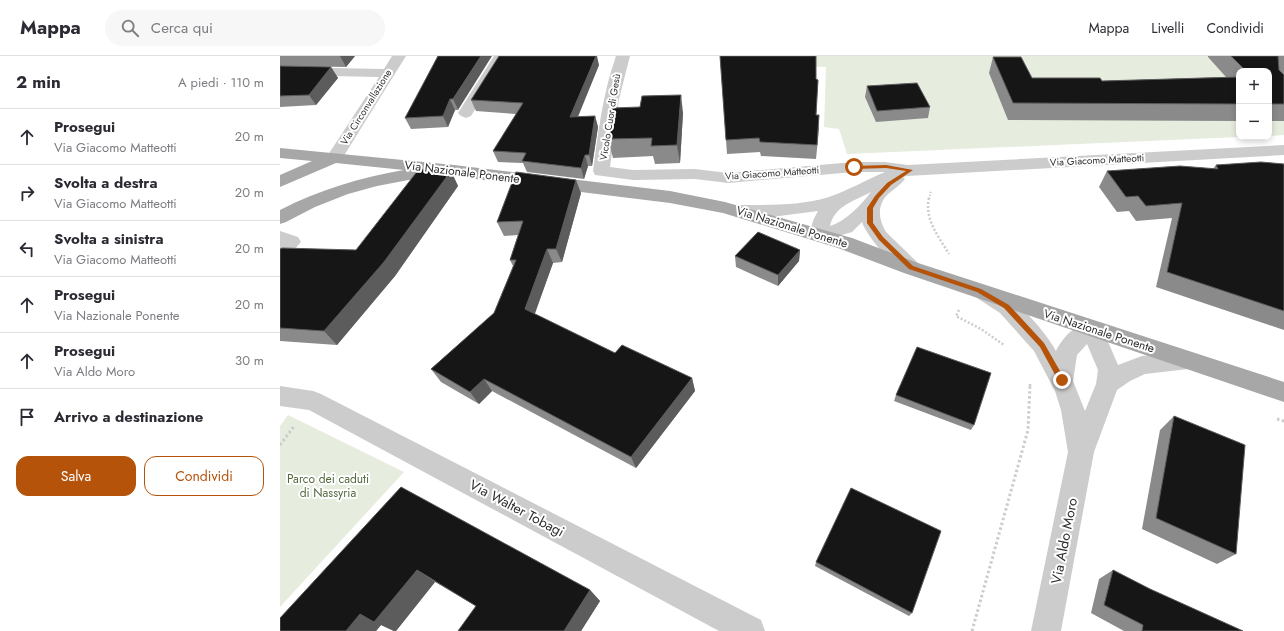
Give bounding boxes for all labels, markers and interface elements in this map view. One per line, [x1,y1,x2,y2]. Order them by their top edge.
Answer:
search box [105,10,385,46]
text: Mappa [20,14,81,41]
icon: search [119,17,141,39]
text: Cerca qui [151,17,213,39]
text: Mappa [1088,18,1129,38]
text: Livelli [1151,18,1184,38]
text: Condividi [1206,18,1264,38]
street label: Via Circonvallazione [337,66,395,148]
map controls [1236,68,1272,140]
button: + [1236,68,1272,104]
text: 2 min [16,70,61,94]
text: A piedi · 110 m [178,73,264,92]
street label: Vicolo Cuor di Gesù [596,73,624,161]
button: − [1236,104,1272,140]
text: Prosegui [54,116,115,138]
icon: ahead [16,126,38,148]
text: 20 m [235,127,264,146]
text: Via Giacomo Matteotti [54,138,177,157]
street label: Via Giacomo Matteotti [1049,150,1145,170]
street label: Via Nazionale Ponente [403,156,521,188]
route start [845,158,863,176]
street label: Via Giacomo Matteotti [724,162,820,184]
text: Svolta a destra [54,172,158,194]
icon: right [16,182,38,204]
text: 20 m [235,183,264,202]
text: Via Giacomo Matteotti [54,194,177,213]
street label: Via Nazionale Ponente [734,201,850,253]
text: Svolta a sinistra [54,228,164,250]
icon: left [16,238,38,260]
text: 20 m [235,239,264,258]
text: Via Giacomo Matteotti [54,250,177,269]
text: Prosegui [54,284,115,306]
icon: ahead [16,294,38,316]
text: 20 m [235,295,264,314]
street label: Via Nazionale Ponente [1041,305,1157,357]
text: Via Nazionale Ponente [54,306,180,325]
text: Prosegui [54,340,115,362]
icon: ahead [16,350,38,372]
text: 30 m [235,351,264,370]
text: Via Aldo Moro [54,362,135,381]
route end [1053,371,1071,389]
icon: arrive [16,406,38,428]
text: Arrivo a destinazione [54,406,203,428]
button: Salva [16,456,136,496]
button: Condividi [144,456,264,496]
park label: Parco dei caduti di Nassyria [287,470,369,502]
street label: Via Walter Tobagi [466,475,568,541]
street label: Via Aldo Moro [1046,496,1082,586]

